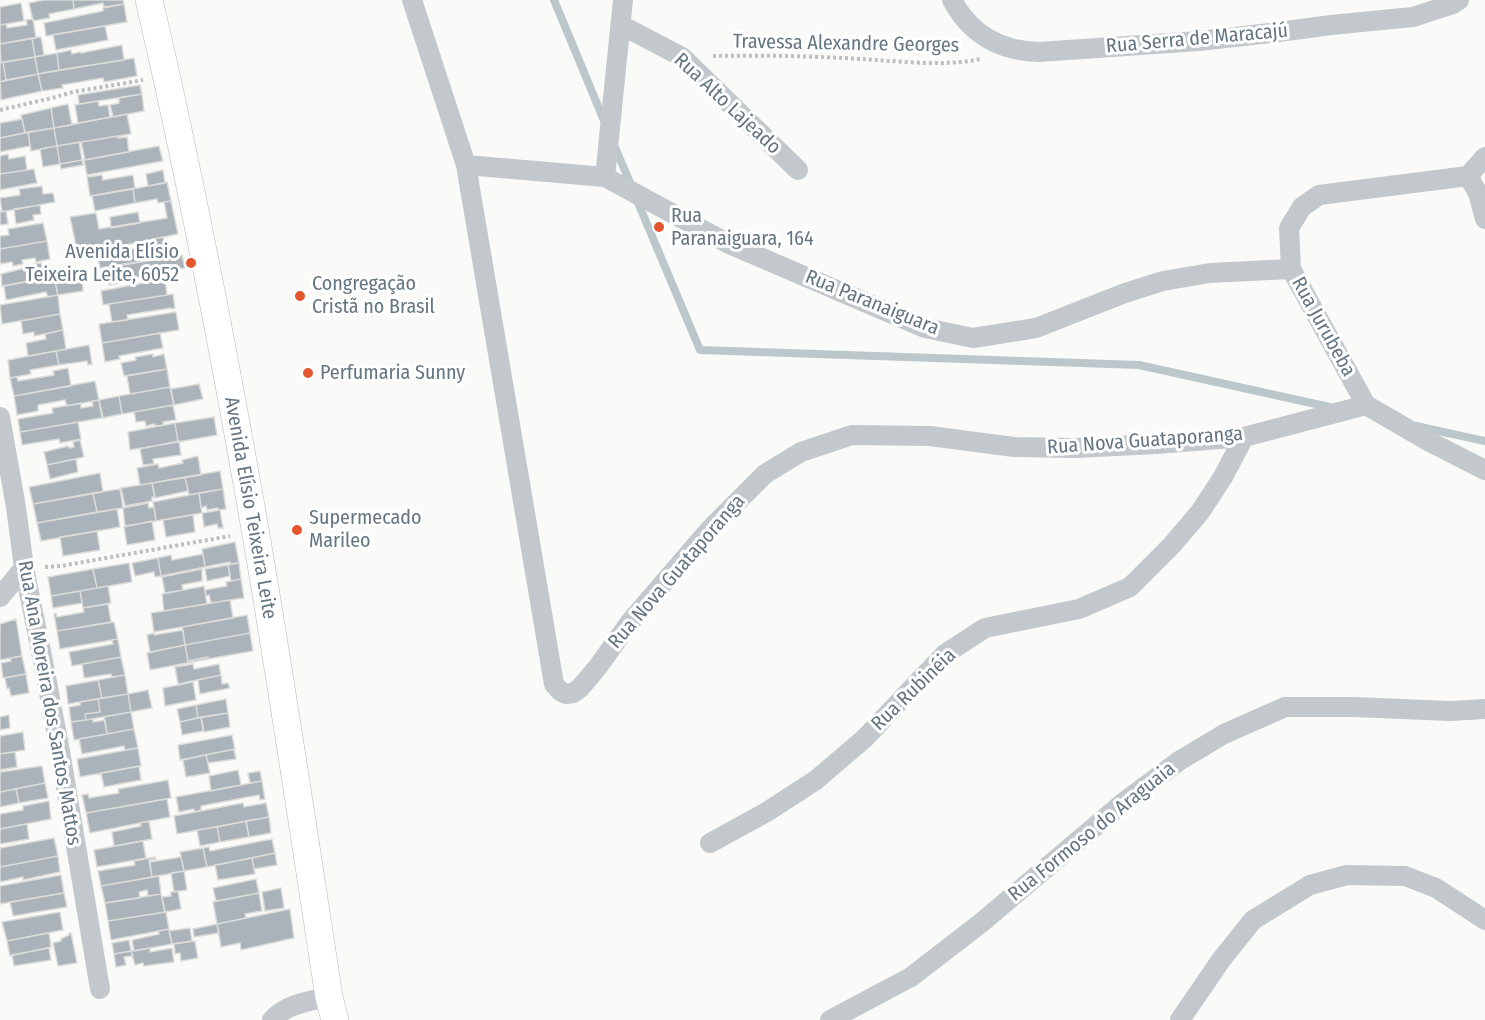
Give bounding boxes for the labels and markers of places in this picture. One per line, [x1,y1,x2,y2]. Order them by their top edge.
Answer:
place label: Rua Paranaiguara, 164 [671,204,814,251]
marker: Rua Paranaiguara, 164 [652,220,666,234]
place label: Avenida Elísio Teixeira Leite, 6052 [25,240,179,287]
marker: Avenida Elísio Teixeira Leite, 6052 [184,256,198,270]
place label: Congregação Cristã no Brasil [312,272,435,319]
marker: Congregação Cristã no Brasil [293,289,307,303]
place label: Perfumaria Sunny [320,361,465,385]
marker: Perfumaria Sunny [301,366,315,380]
place label: Supermecado Marileo [309,506,422,553]
marker: Supermecado Marileo [290,523,304,537]

